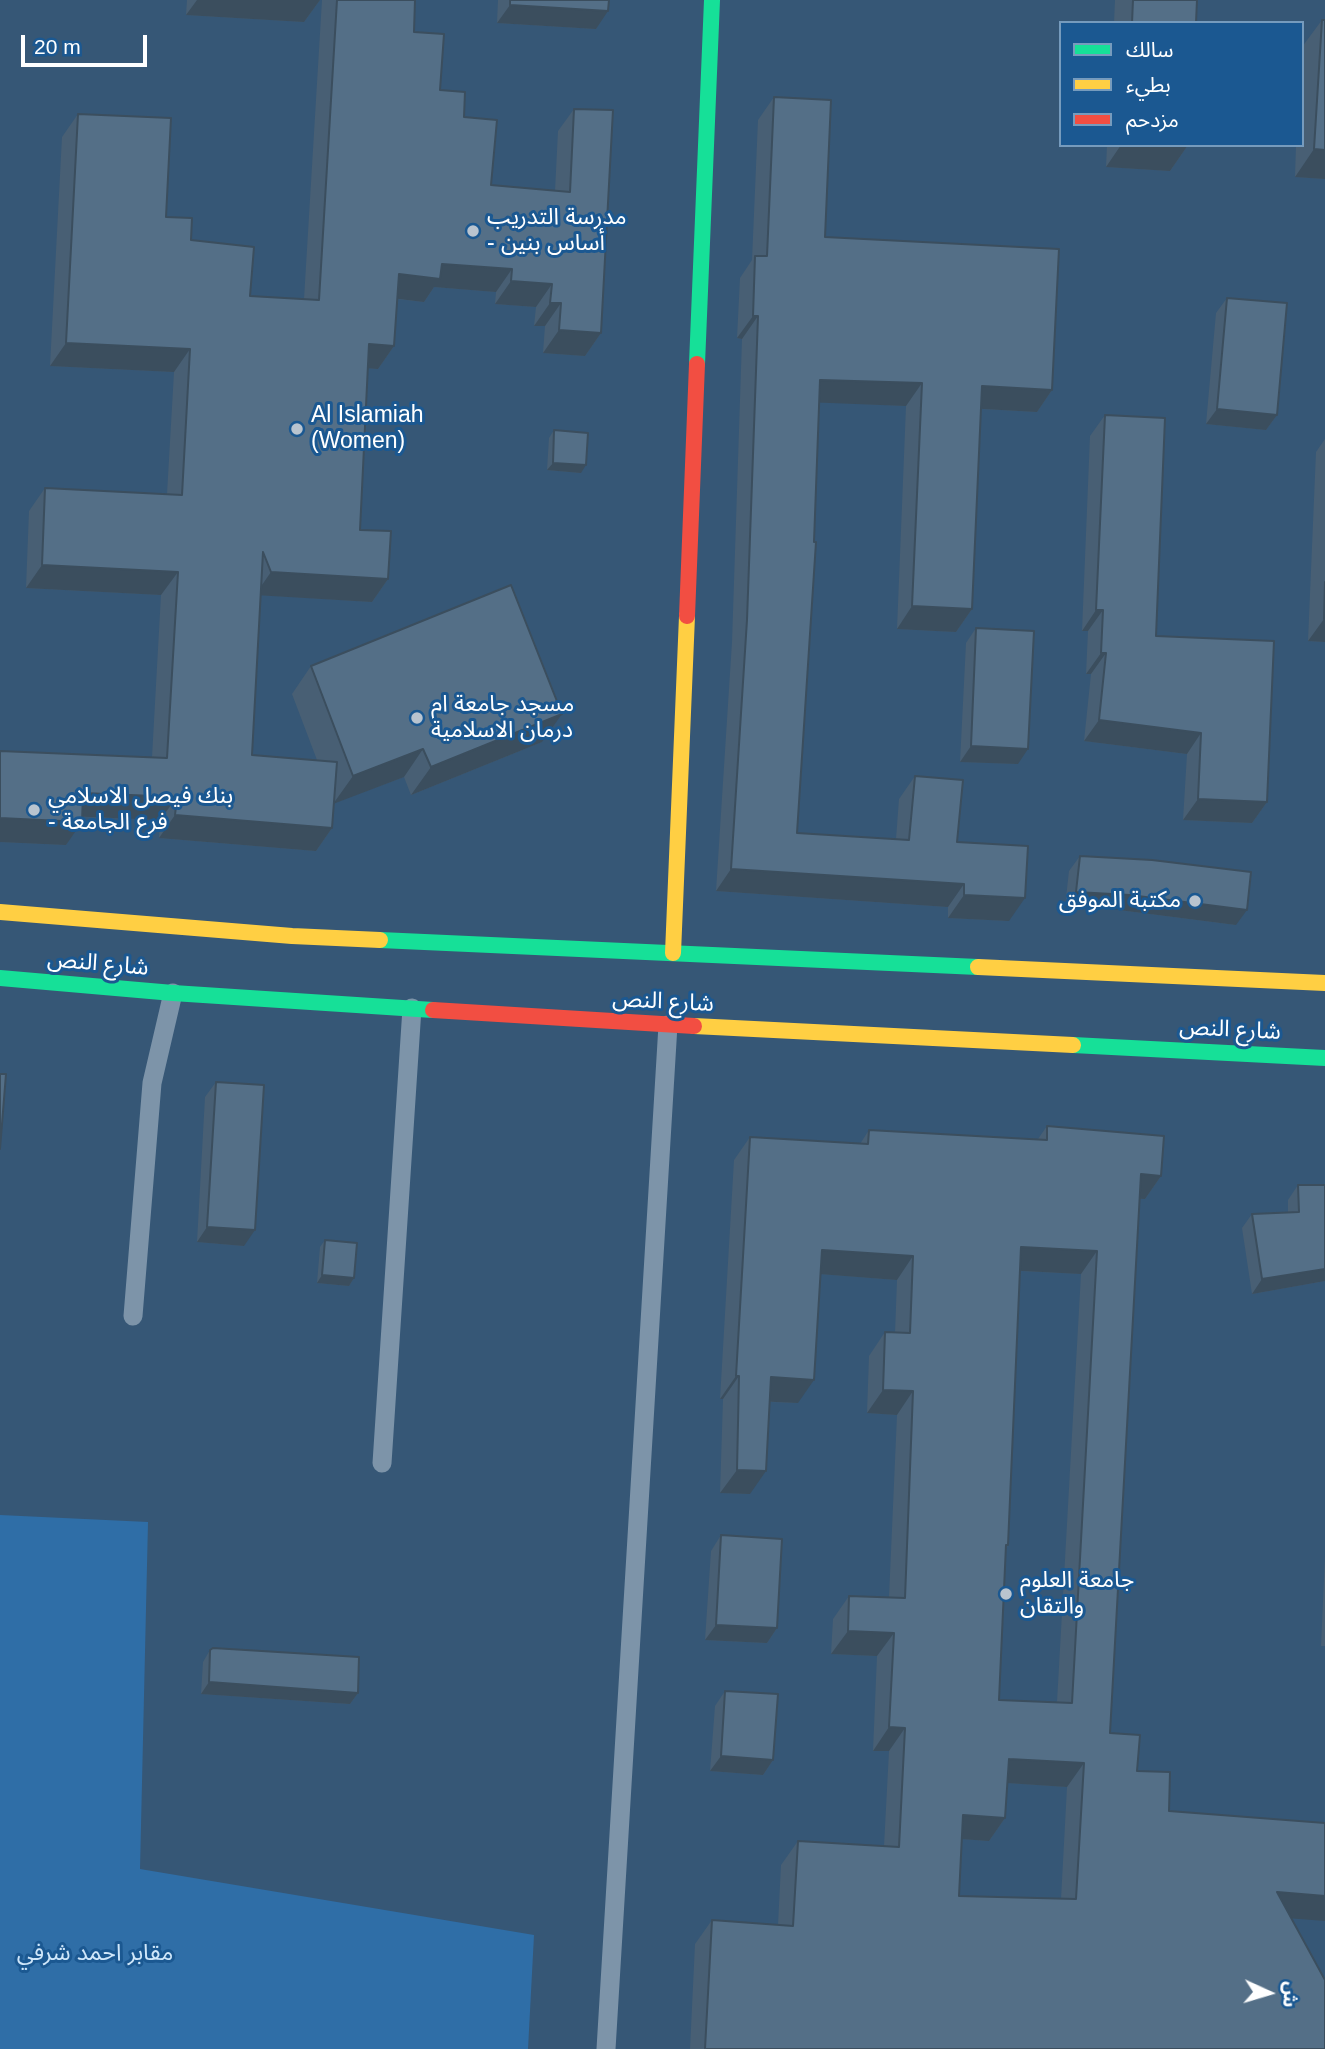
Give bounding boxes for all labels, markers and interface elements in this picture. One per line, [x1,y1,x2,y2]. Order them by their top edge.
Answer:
scale bar [24,21,150,65]
legend [1059,21,1304,147]
text: 20 m [34,35,81,58]
text: سالك [1126,38,1173,61]
text: بطيء [1126,73,1171,96]
text: مزدحم [1126,108,1179,131]
place label: مدرسة التدريب - أساس بنين [487,204,627,258]
marker: مدرسة التدريب - أساس بنين [465,223,481,239]
place label: Al Islamiah (Women) [311,402,423,456]
marker: Al Islamiah (Women) [289,421,305,437]
place label: مسجد جامعة ام درمان الاسلامية [431,691,574,745]
marker: مسجد جامعة ام درمان الاسلامية [409,710,425,726]
place label: بنك فيصل الاسلامي - فرع الجامعة [48,783,233,837]
marker: بنك فيصل الاسلامي - فرع الجامعة [26,802,42,818]
place label: مكتبة الموفق [1059,887,1181,915]
marker: مكتبة الموفق [1187,893,1203,909]
street label: شارع النص [46,946,150,982]
street label: شارع النص [612,986,714,1018]
street label: شارع النص [1179,1014,1281,1046]
place label: جامعة العلوم والتقان [1020,1567,1134,1621]
marker: جامعة العلوم والتقان [998,1586,1014,1602]
park label: مقابر احمد شرفي [17,1940,173,1968]
north arrow [1234,1958,1304,2028]
text: ش [1279,1981,1302,2008]

